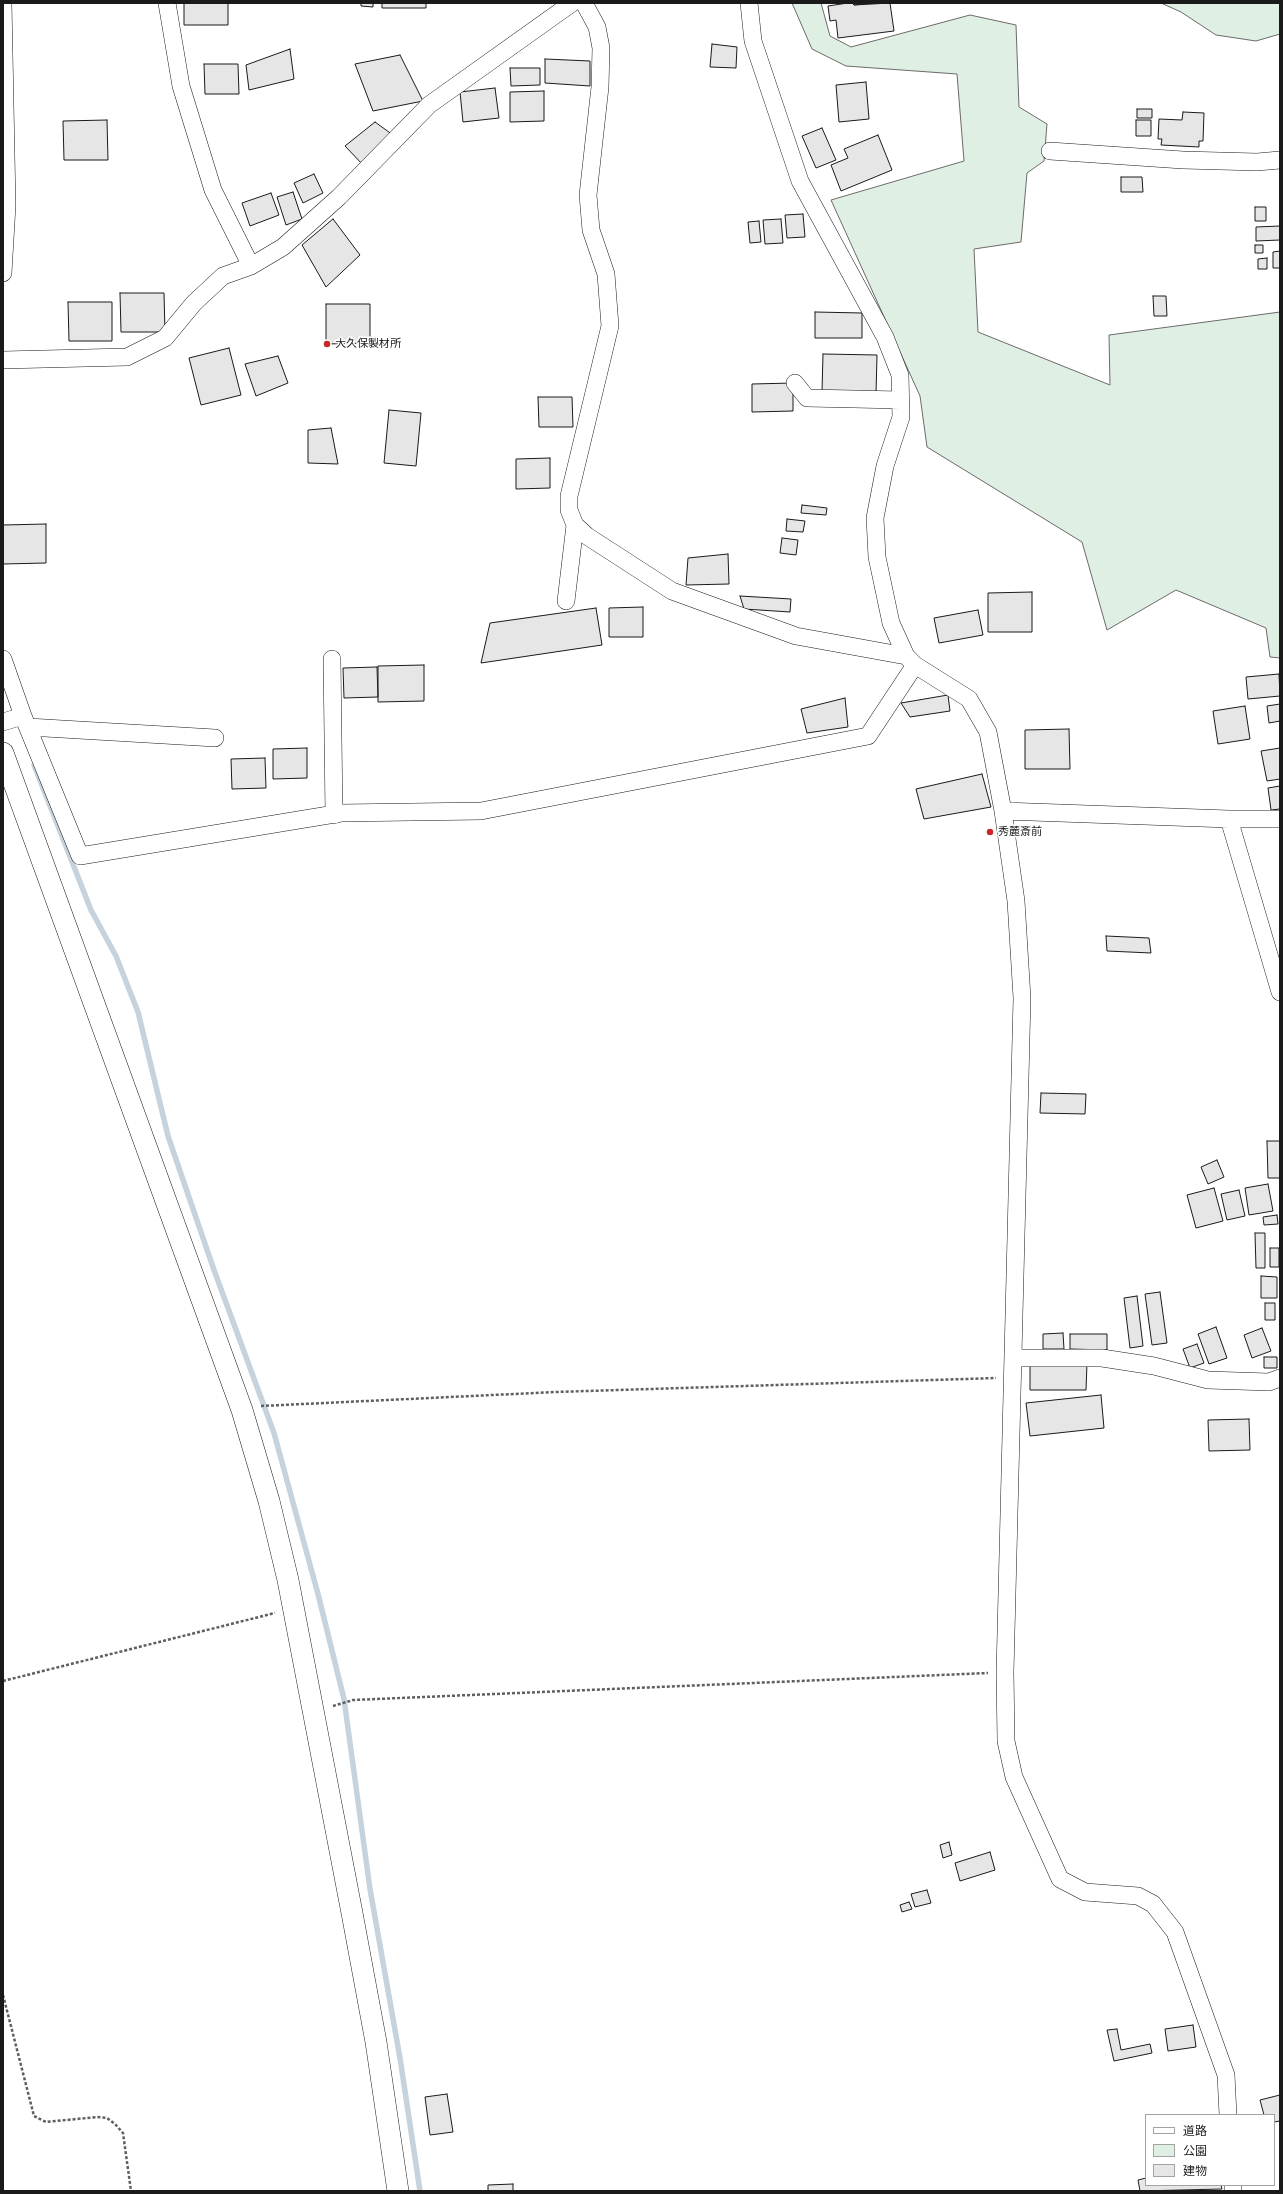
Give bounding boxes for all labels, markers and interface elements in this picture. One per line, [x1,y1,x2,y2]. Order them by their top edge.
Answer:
place label: 大久保製材所 [335,337,401,351]
marker: 大久保製材所 [322,339,332,349]
place label: 秀麓斎前 [998,825,1042,839]
marker: 秀麓斎前 [985,827,995,837]
legend [1145,2114,1275,2186]
text: 道路 [1183,2124,1207,2139]
text: 公園 [1183,2144,1207,2159]
text: 建物 [1183,2164,1207,2179]

